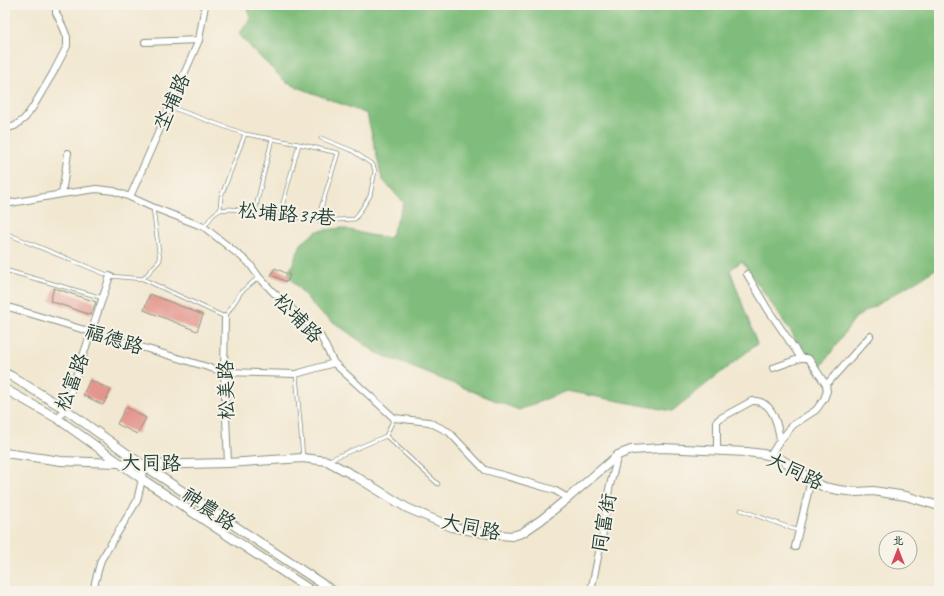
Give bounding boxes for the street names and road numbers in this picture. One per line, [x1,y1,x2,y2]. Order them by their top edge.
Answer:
street label: 坔埔路 [148,69,196,134]
street label: 松埔路37巷 [237,197,338,231]
street label: 松埔路 [268,288,329,349]
street label: 福德路 [82,318,147,360]
street label: 松富路 [50,349,95,414]
street label: 松美路 [213,359,239,420]
street label: 大同路 [763,447,828,496]
street label: 大同路 [121,450,182,476]
street label: 神農路 [177,482,242,537]
street label: 同富街 [586,491,622,555]
street label: 大同路 [439,509,504,546]

